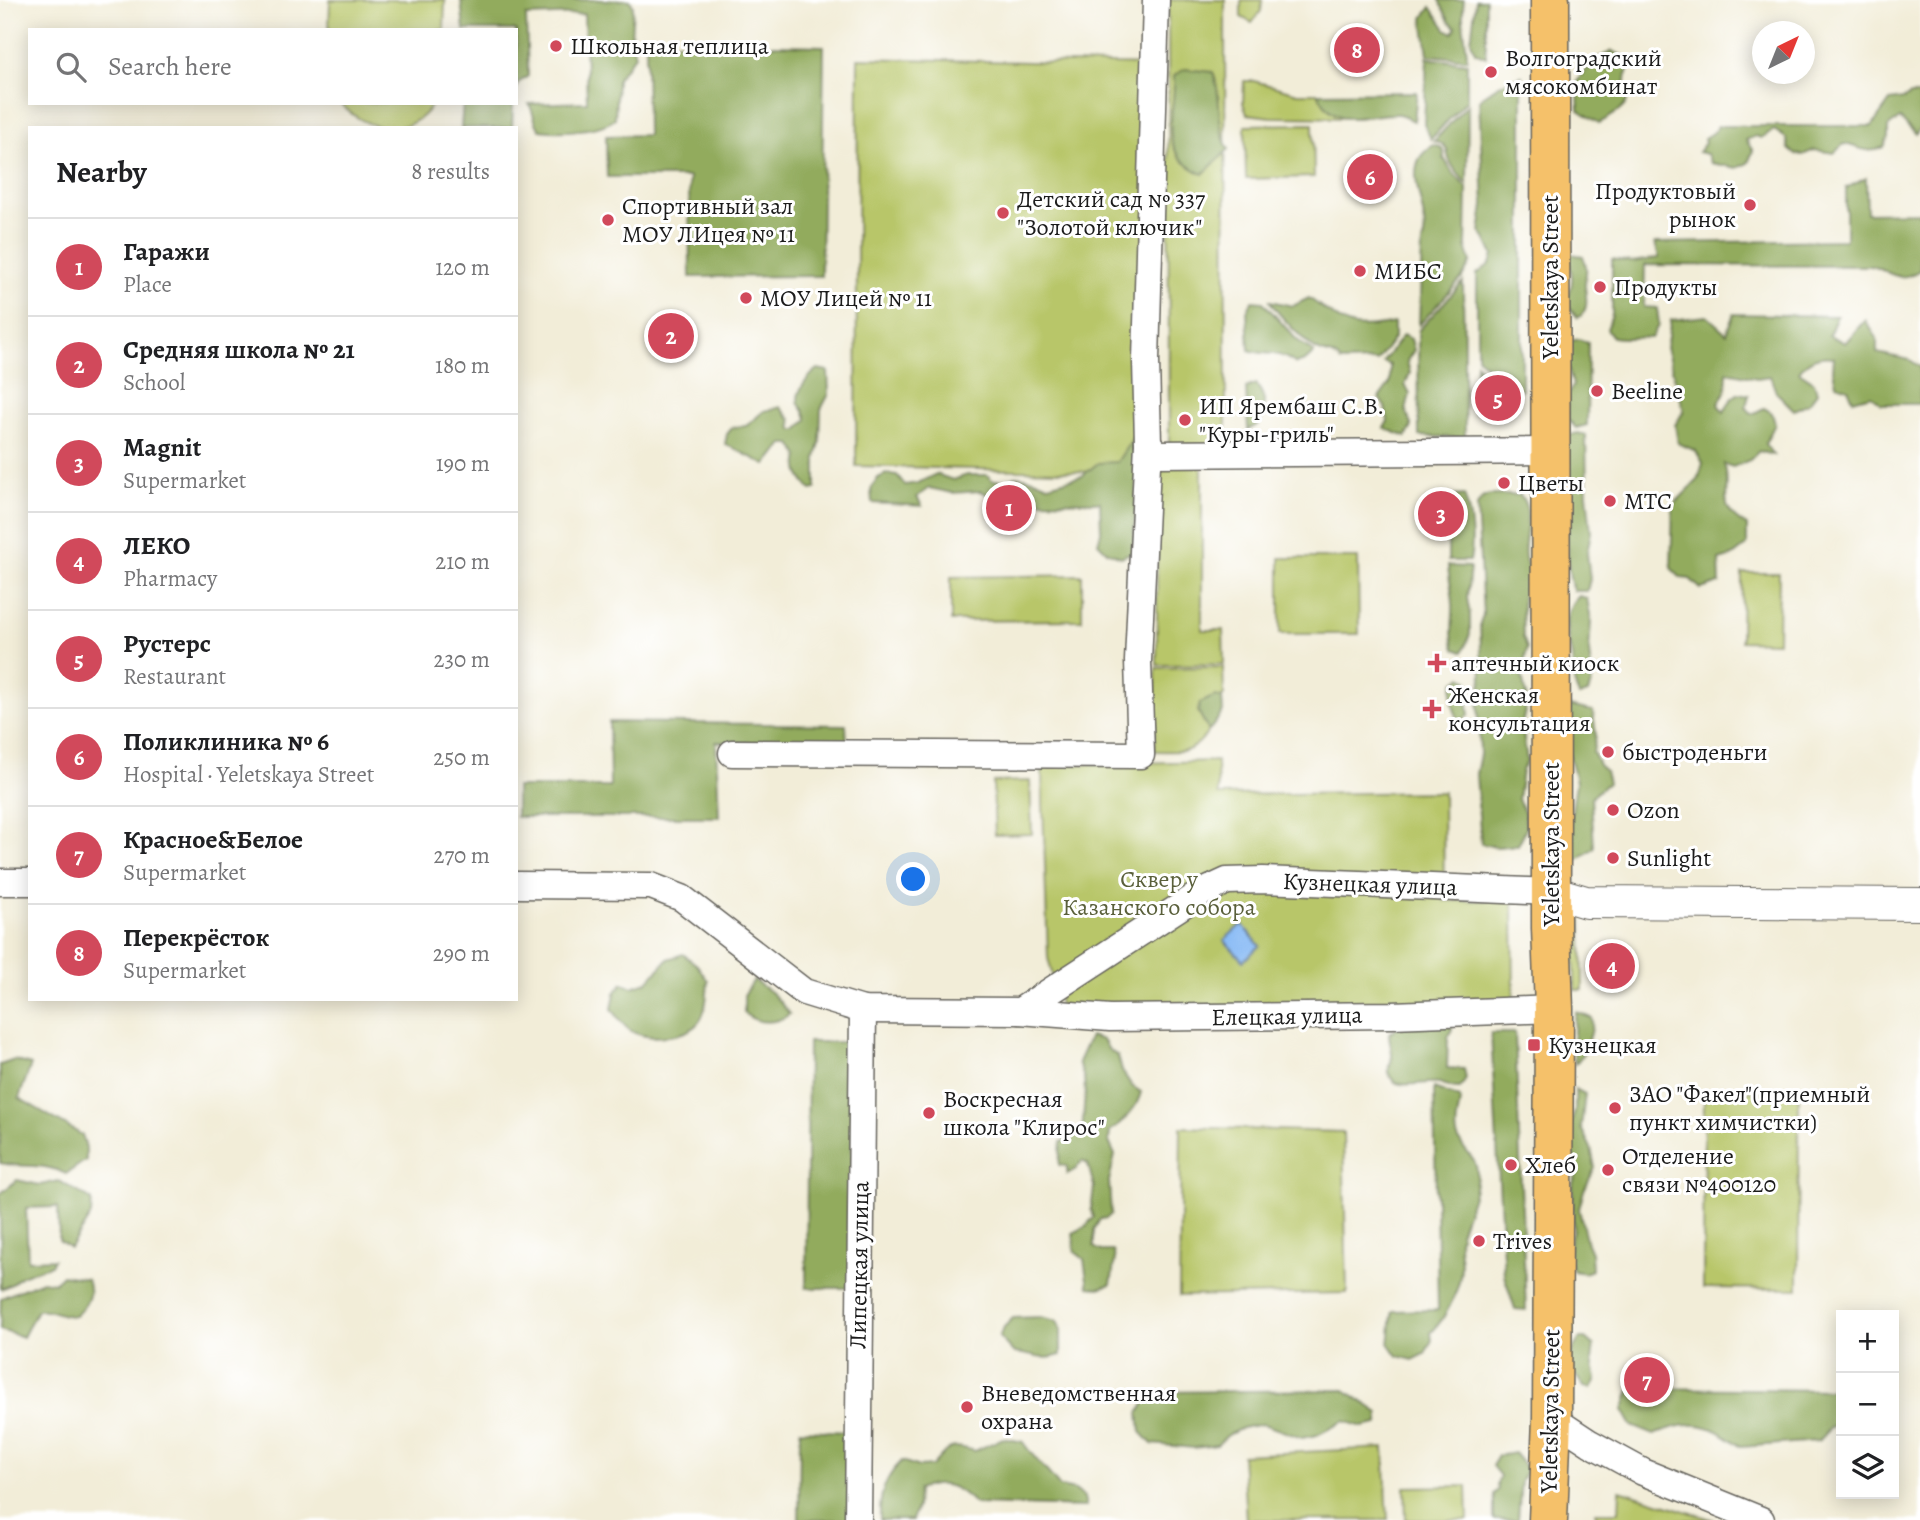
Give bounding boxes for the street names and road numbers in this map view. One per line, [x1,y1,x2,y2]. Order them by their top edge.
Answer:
street label: Yeletskaya Street [1534,195,1566,360]
street label: Yeletskaya Street [1535,762,1567,927]
street label: Кузнецкая улица [1282,865,1458,903]
street label: Елецкая улица [1211,999,1363,1033]
street label: Липецкая улица [842,1181,876,1349]
street label: Yeletskaya Street [1533,1328,1567,1494]

